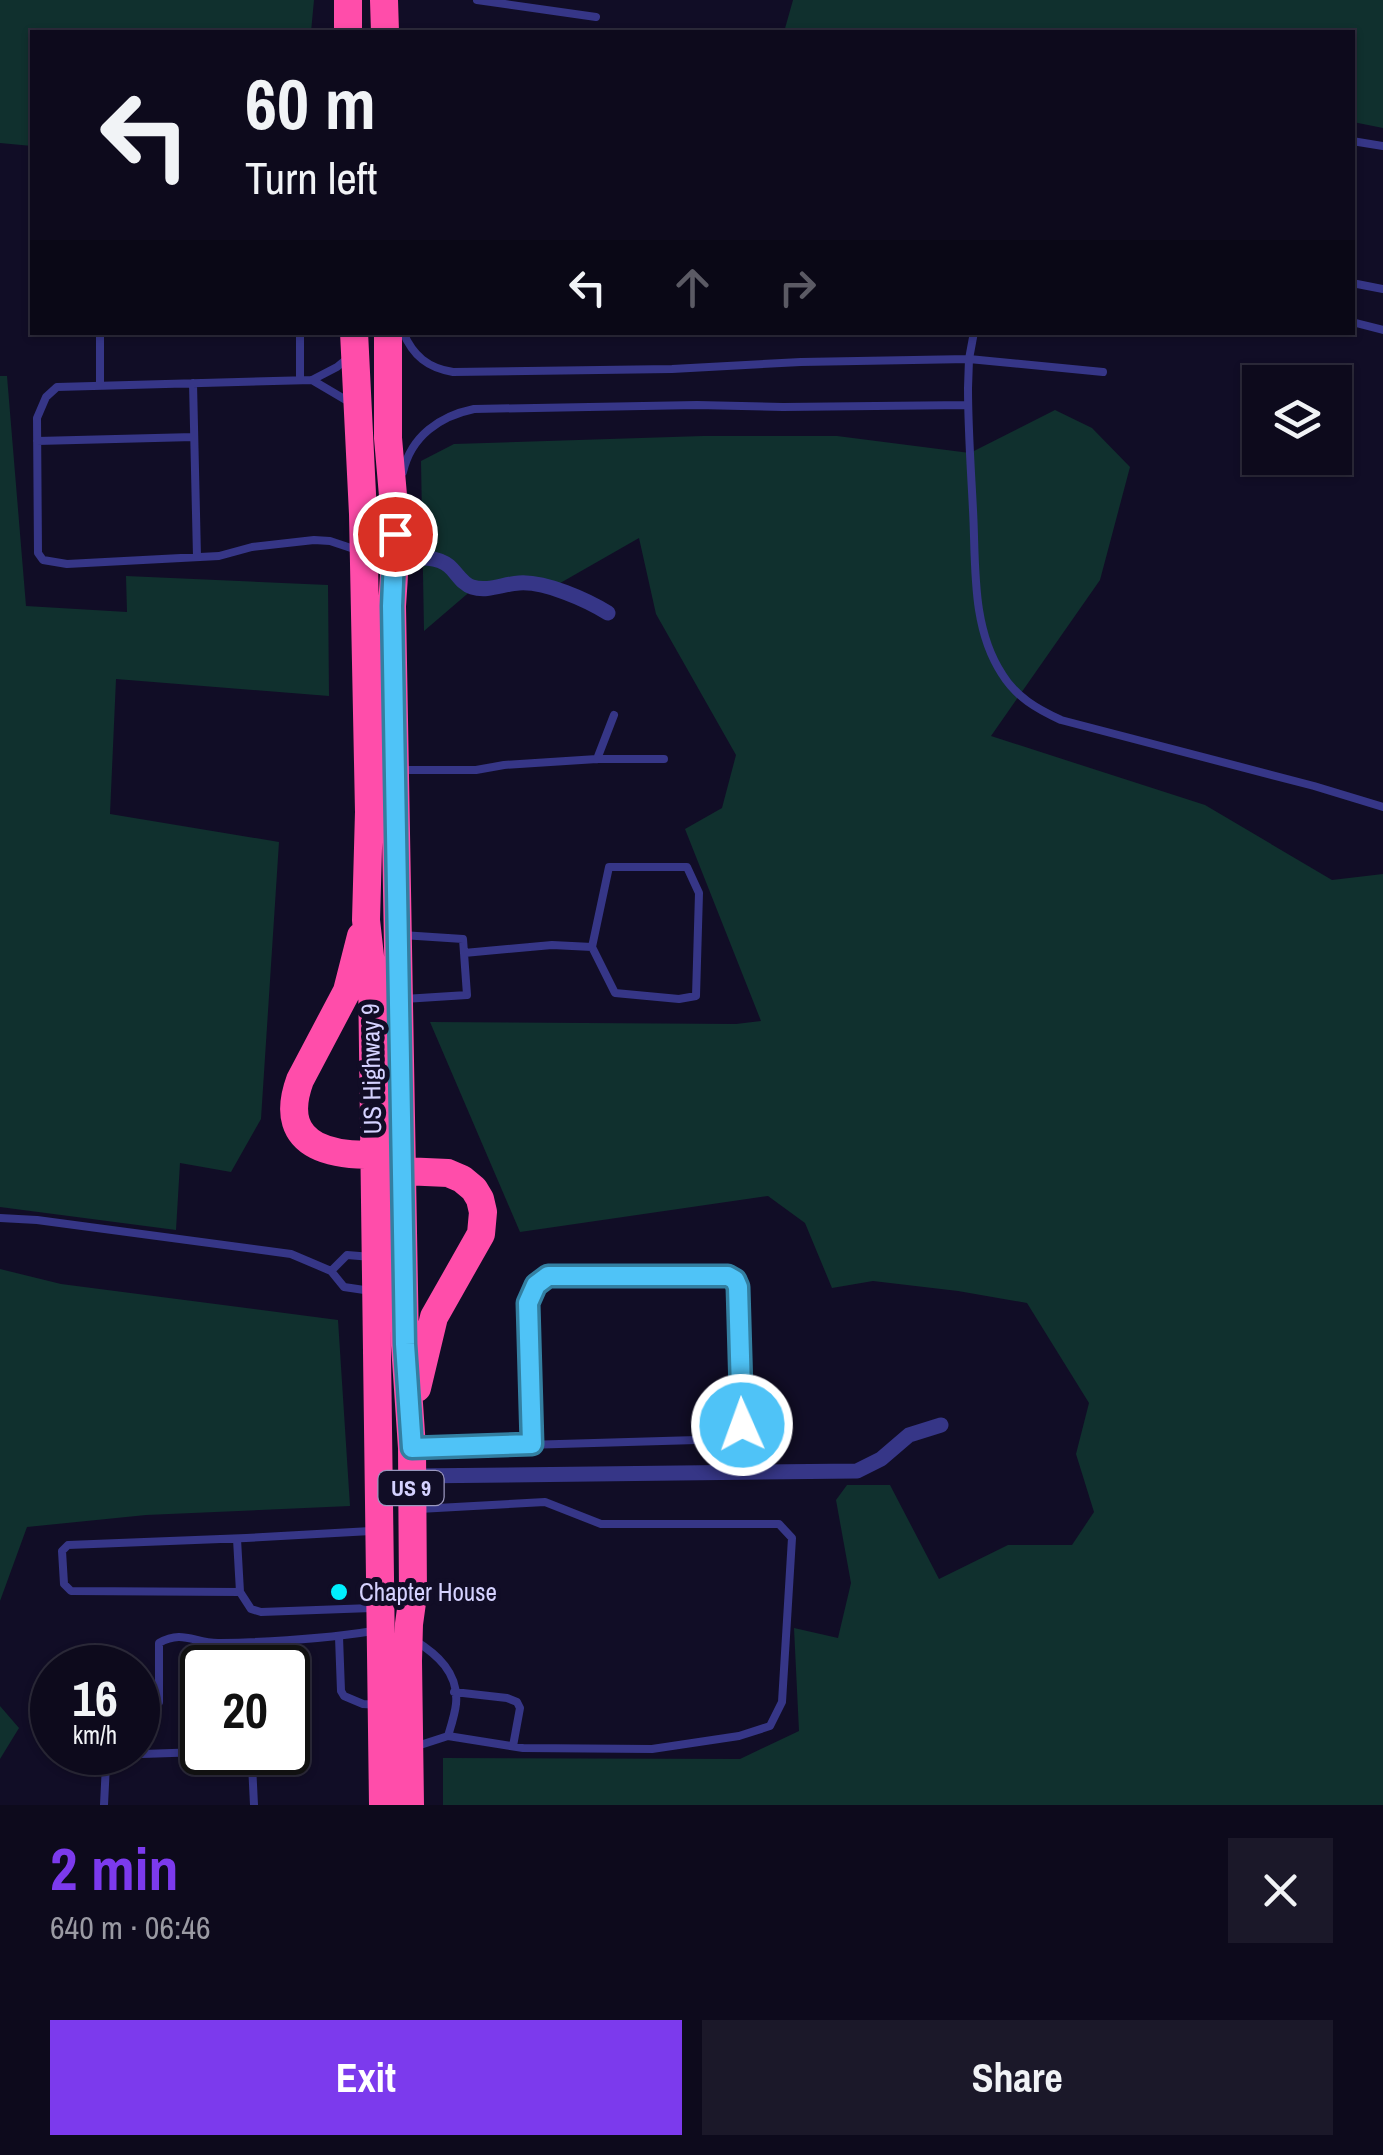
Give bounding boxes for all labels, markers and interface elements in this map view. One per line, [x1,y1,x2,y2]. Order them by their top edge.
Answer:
text: 60 m [245,57,376,151]
icon: left [80,70,210,200]
text: Turn left [245,147,377,208]
icon: left [560,260,615,315]
icon: ahead [665,260,720,315]
icon: right [770,260,825,315]
map controls [1242,365,1352,475]
button: layers [1242,365,1352,475]
pin [353,492,438,577]
icon: arrive [368,507,423,562]
street label: US Highway 9 [353,1003,389,1135]
position arrow [690,1373,794,1477]
road number: US 9 [378,1471,444,1505]
place label: Chapter House [359,1575,497,1609]
marker: Chapter House [328,1581,350,1603]
speed limit sign: 20 [180,1645,310,1775]
text: 16 [72,1664,118,1732]
text: km/h [73,1718,117,1752]
text: 2 min [50,1828,179,1909]
button: close [1228,1838,1333,1943]
text: 640 m · 06:46 [50,1906,210,1949]
button: Exit [50,2020,682,2135]
button: Share [702,2020,1333,2135]

